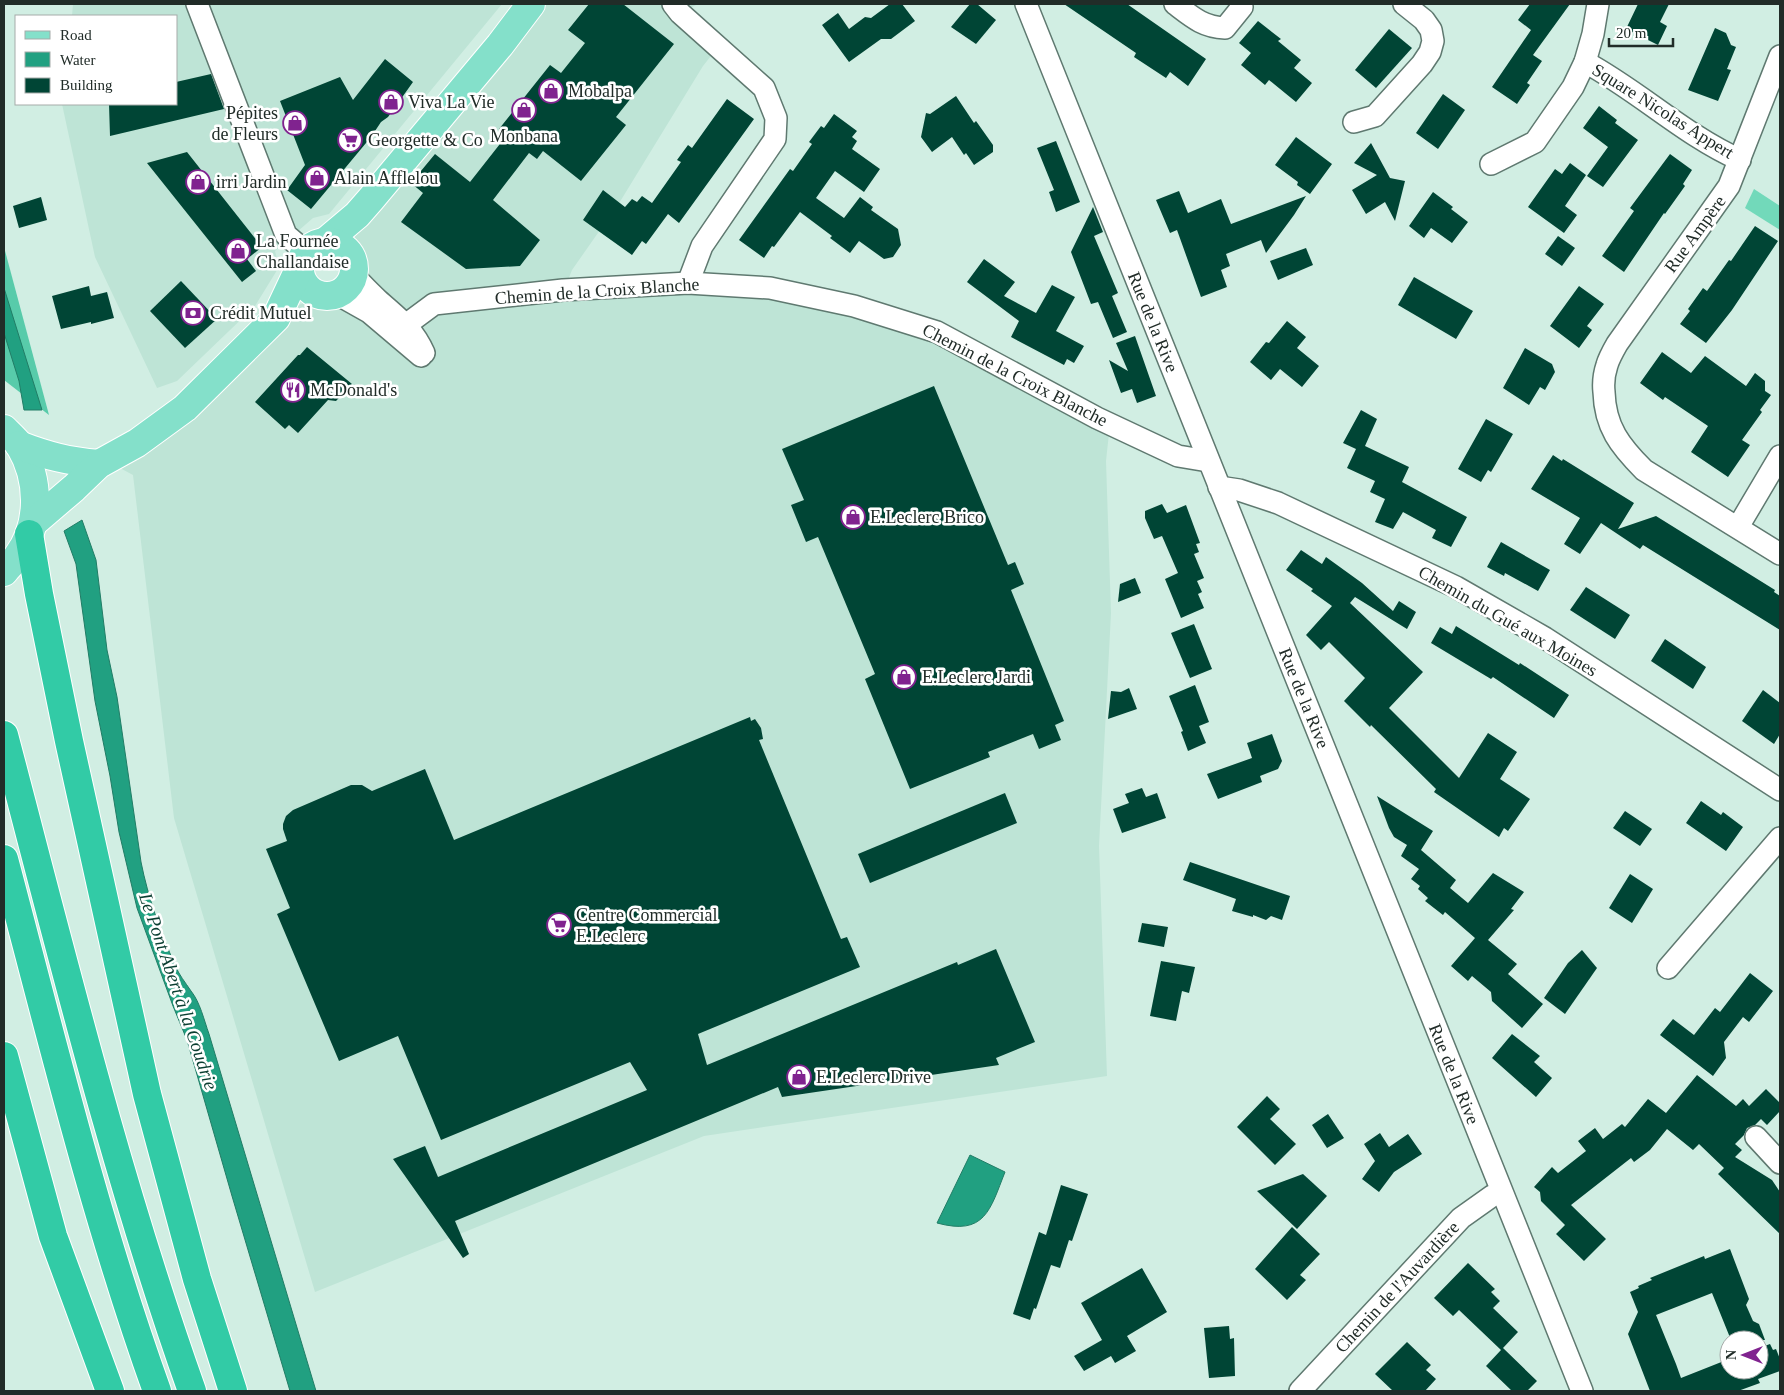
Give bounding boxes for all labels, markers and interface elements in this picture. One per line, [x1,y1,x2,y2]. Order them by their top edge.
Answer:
legend [15,15,178,105]
scale bar [1609,15,1673,47]
text: 20 m [1616,25,1647,41]
text: Road [60,27,92,43]
text: Water [60,52,95,68]
street label: Square Nicolas Appert [1589,59,1737,163]
text: Building [60,77,113,93]
shop icon: Mobalpa [538,78,564,104]
place label: Mobalpa [568,81,632,101]
shop icon: Viva La Vie [378,89,404,115]
place label: Viva La Vie [408,92,494,112]
shop icon: Monbana [511,97,537,123]
place label: Pépites de Fleurs [212,103,278,144]
shop icon: Pépites de Fleurs [282,110,308,136]
place label: Monbana [490,126,558,146]
supermarket icon: Georgette & Co [337,127,363,153]
place label: Georgette & Co [368,130,483,150]
shop icon: Alain Afflelou [304,165,330,191]
place label: Alain Afflelou [334,168,438,188]
shop icon: irri Jardin [185,169,211,195]
place label: irri Jardin [216,172,286,192]
street label: Rue Ampère [1660,192,1730,276]
place label: La Fournée Challandaise [256,231,349,272]
shop icon: La Fournée Challandaise [225,238,251,264]
street label: Rue de la Rive [1124,269,1182,375]
street label: Chemin de la Croix Blanche [494,274,700,308]
bank icon: Crédit Mutuel [180,300,206,326]
place label: Crédit Mutuel [210,303,312,323]
street label: Chemin de la Croix Blanche [919,320,1111,430]
restaurant icon: McDonald's [280,377,306,403]
place label: McDonald's [310,380,397,400]
shop icon: E.Leclerc Brico [840,504,866,530]
place label: E.Leclerc Brico [870,507,984,527]
street label: Chemin du Gué aux Moines [1415,562,1601,680]
street label: Rue de la Rive [1275,645,1333,751]
shop icon: E.Leclerc Jardi [891,664,917,690]
place label: E.Leclerc Jardi [922,667,1031,687]
water label: Le Pont Abert à la Coudrie [135,889,222,1092]
place label: Centre Commercial E.Leclerc [576,905,717,946]
supermarket icon: Centre Commercial E.Leclerc [546,912,572,938]
street label: Rue de la Rive [1425,1021,1483,1127]
shop icon: E.Leclerc Drive [786,1064,812,1090]
place label: E.Leclerc Drive [816,1067,931,1087]
street label: Chemin de l'Auvardière [1331,1217,1463,1357]
north arrow [1719,1330,1769,1380]
text: N [1724,1350,1739,1360]

